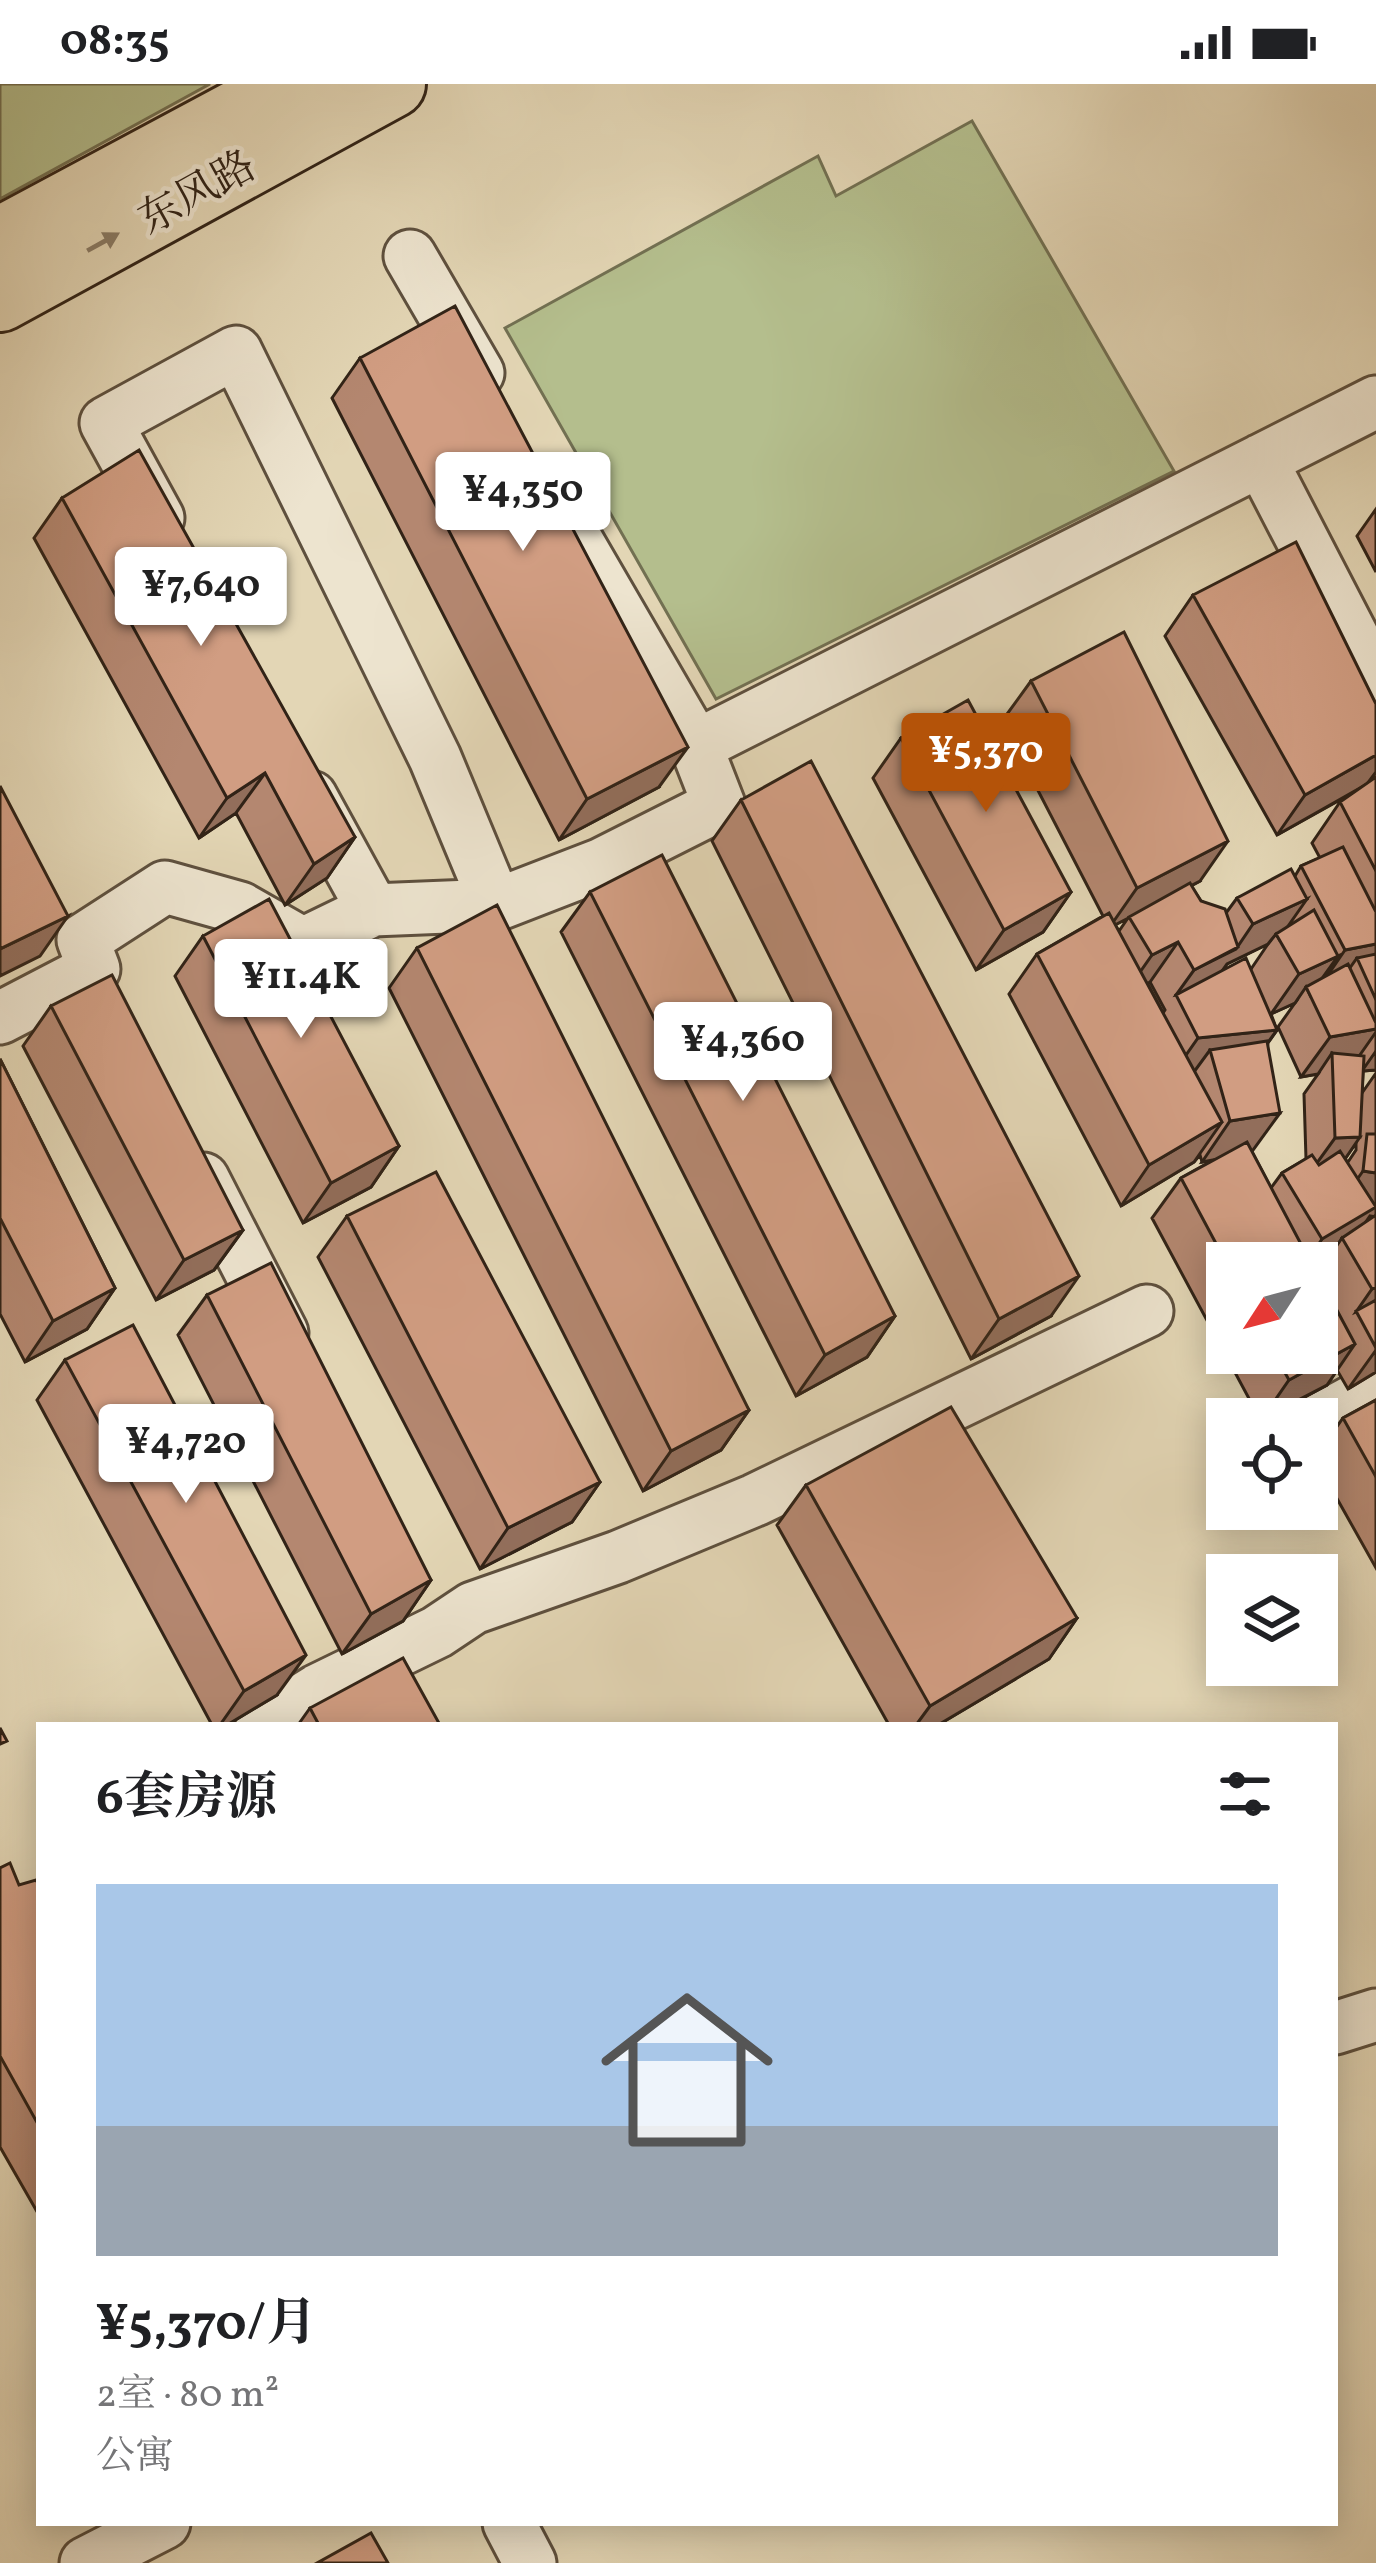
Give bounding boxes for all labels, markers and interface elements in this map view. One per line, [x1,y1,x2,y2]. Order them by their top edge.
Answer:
text: 08:35 [60,11,170,74]
street label: 东风路 [129,139,268,251]
one-way arrow [85,232,120,253]
pin: ¥4,350 [425,452,621,554]
text: ¥4,350 [462,464,584,518]
pin: ¥7,640 [103,547,299,649]
text: ¥7,640 [142,559,260,613]
pin: ¥5,370 [888,713,1084,815]
text: ¥5,370 [928,725,1044,779]
pin: ¥11.4K [203,939,399,1041]
text: ¥11.4K [242,951,360,1005]
pin: ¥4,360 [645,1002,841,1104]
text: ¥4,360 [681,1014,805,1068]
north arrow [1206,1242,1338,1374]
map controls [1206,1242,1338,1686]
button: locate [1206,1398,1338,1530]
pin: ¥4,720 [88,1404,284,1506]
text: ¥4,720 [126,1416,246,1470]
button: layers [1206,1554,1338,1686]
icon: filters [1212,1761,1278,1827]
text: 6套房源 [96,1764,277,1835]
icon: home [579,1962,795,2178]
text: ¥5,370/月 [96,2290,317,2361]
text: 2室 · 80 m² [96,2369,279,2423]
text: 公寓 [96,2431,174,2485]

